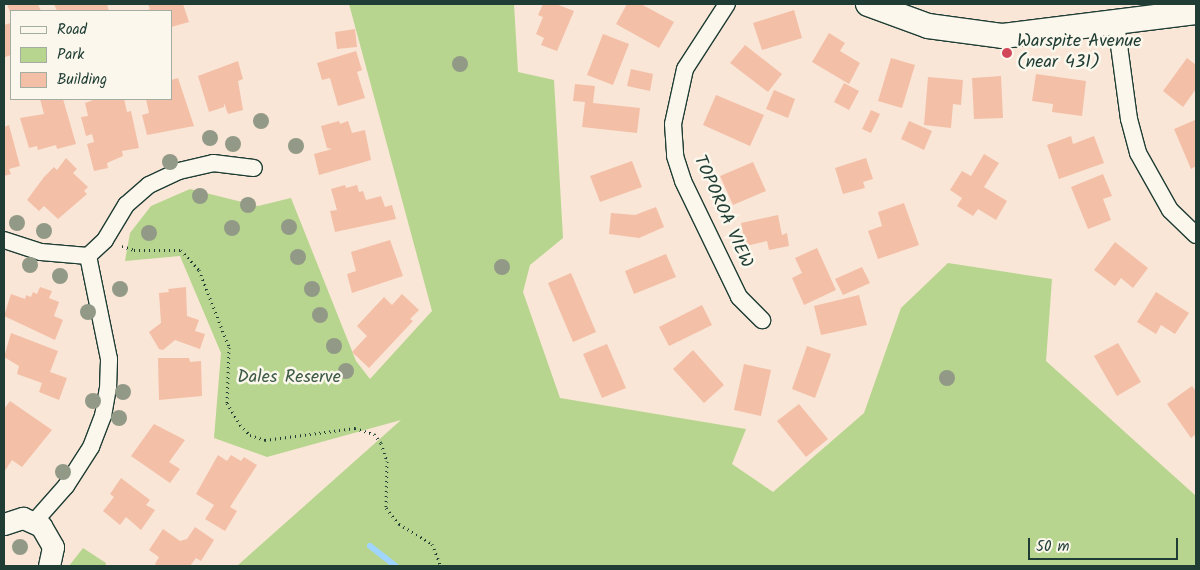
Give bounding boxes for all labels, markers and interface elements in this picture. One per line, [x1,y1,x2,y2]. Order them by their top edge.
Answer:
legend [10,10,172,100]
text: Road [57,18,87,42]
place label: Warspite Avenue (near 431) [1017,32,1141,74]
text: Park [57,43,84,67]
marker: Warspite Avenue (near 431) [1001,47,1013,59]
text: Building [57,68,107,92]
street label: TOPOROA VIEW [688,152,756,272]
park label: Dales Reserve [237,367,341,389]
scale bar [1030,528,1180,560]
text: 50 m [1036,535,1070,559]

